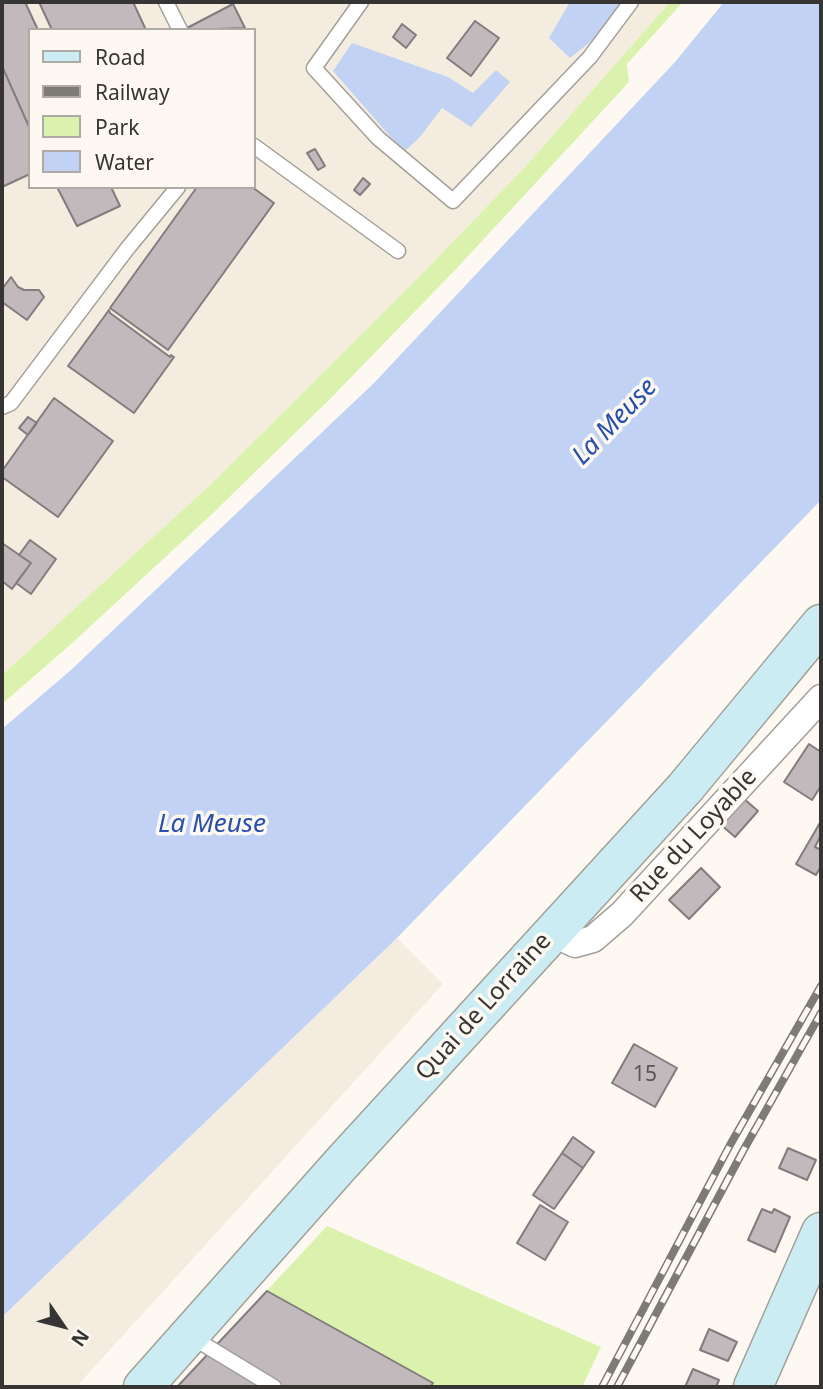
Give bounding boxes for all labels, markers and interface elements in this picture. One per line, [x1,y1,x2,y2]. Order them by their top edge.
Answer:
legend [28,28,256,189]
text: Road [95,43,145,71]
text: Railway [95,78,170,106]
text: Park [95,113,139,141]
text: Water [95,148,154,176]
water label: La Meuse [566,372,664,472]
street label: Rue du Loyable [625,763,763,909]
water label: La Meuse [158,809,266,841]
street label: Quai de Lorraine [410,927,558,1087]
house number: 15 [633,1062,657,1088]
north arrow [28,1291,98,1361]
text: N [65,1324,95,1352]

